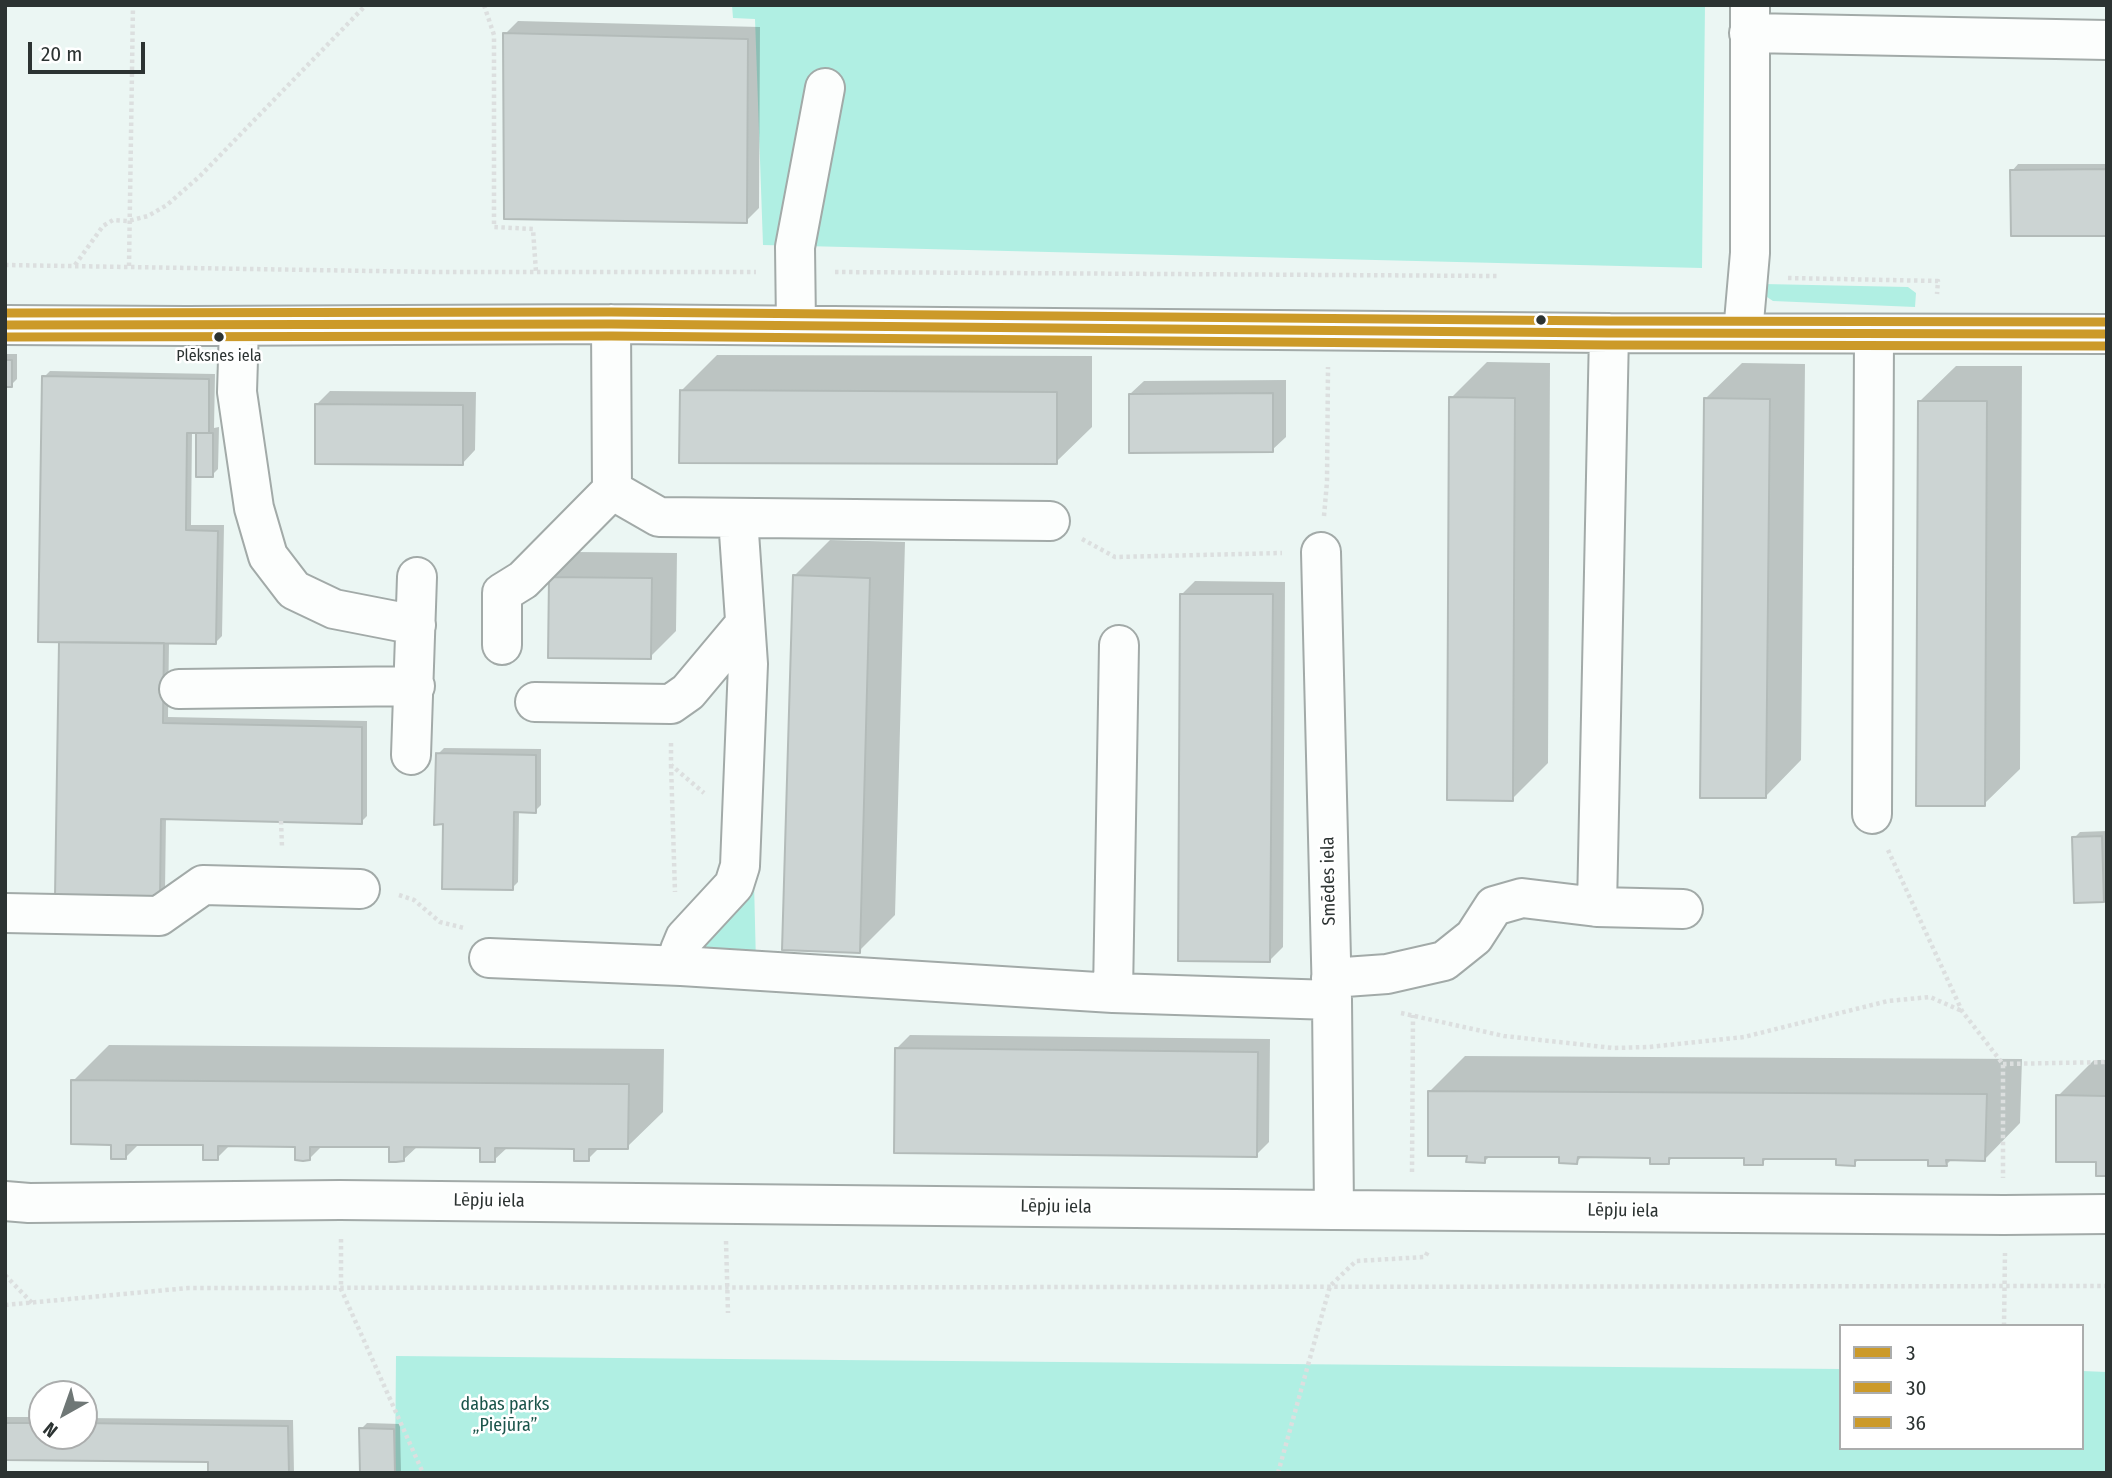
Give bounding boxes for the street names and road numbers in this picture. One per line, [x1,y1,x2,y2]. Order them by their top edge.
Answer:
street label: Smēdes iela [1317,836,1341,926]
street label: Lēpju iela [453,1190,525,1212]
street label: Lēpju iela [1020,1196,1092,1218]
street label: Lēpju iela [1587,1200,1659,1222]

